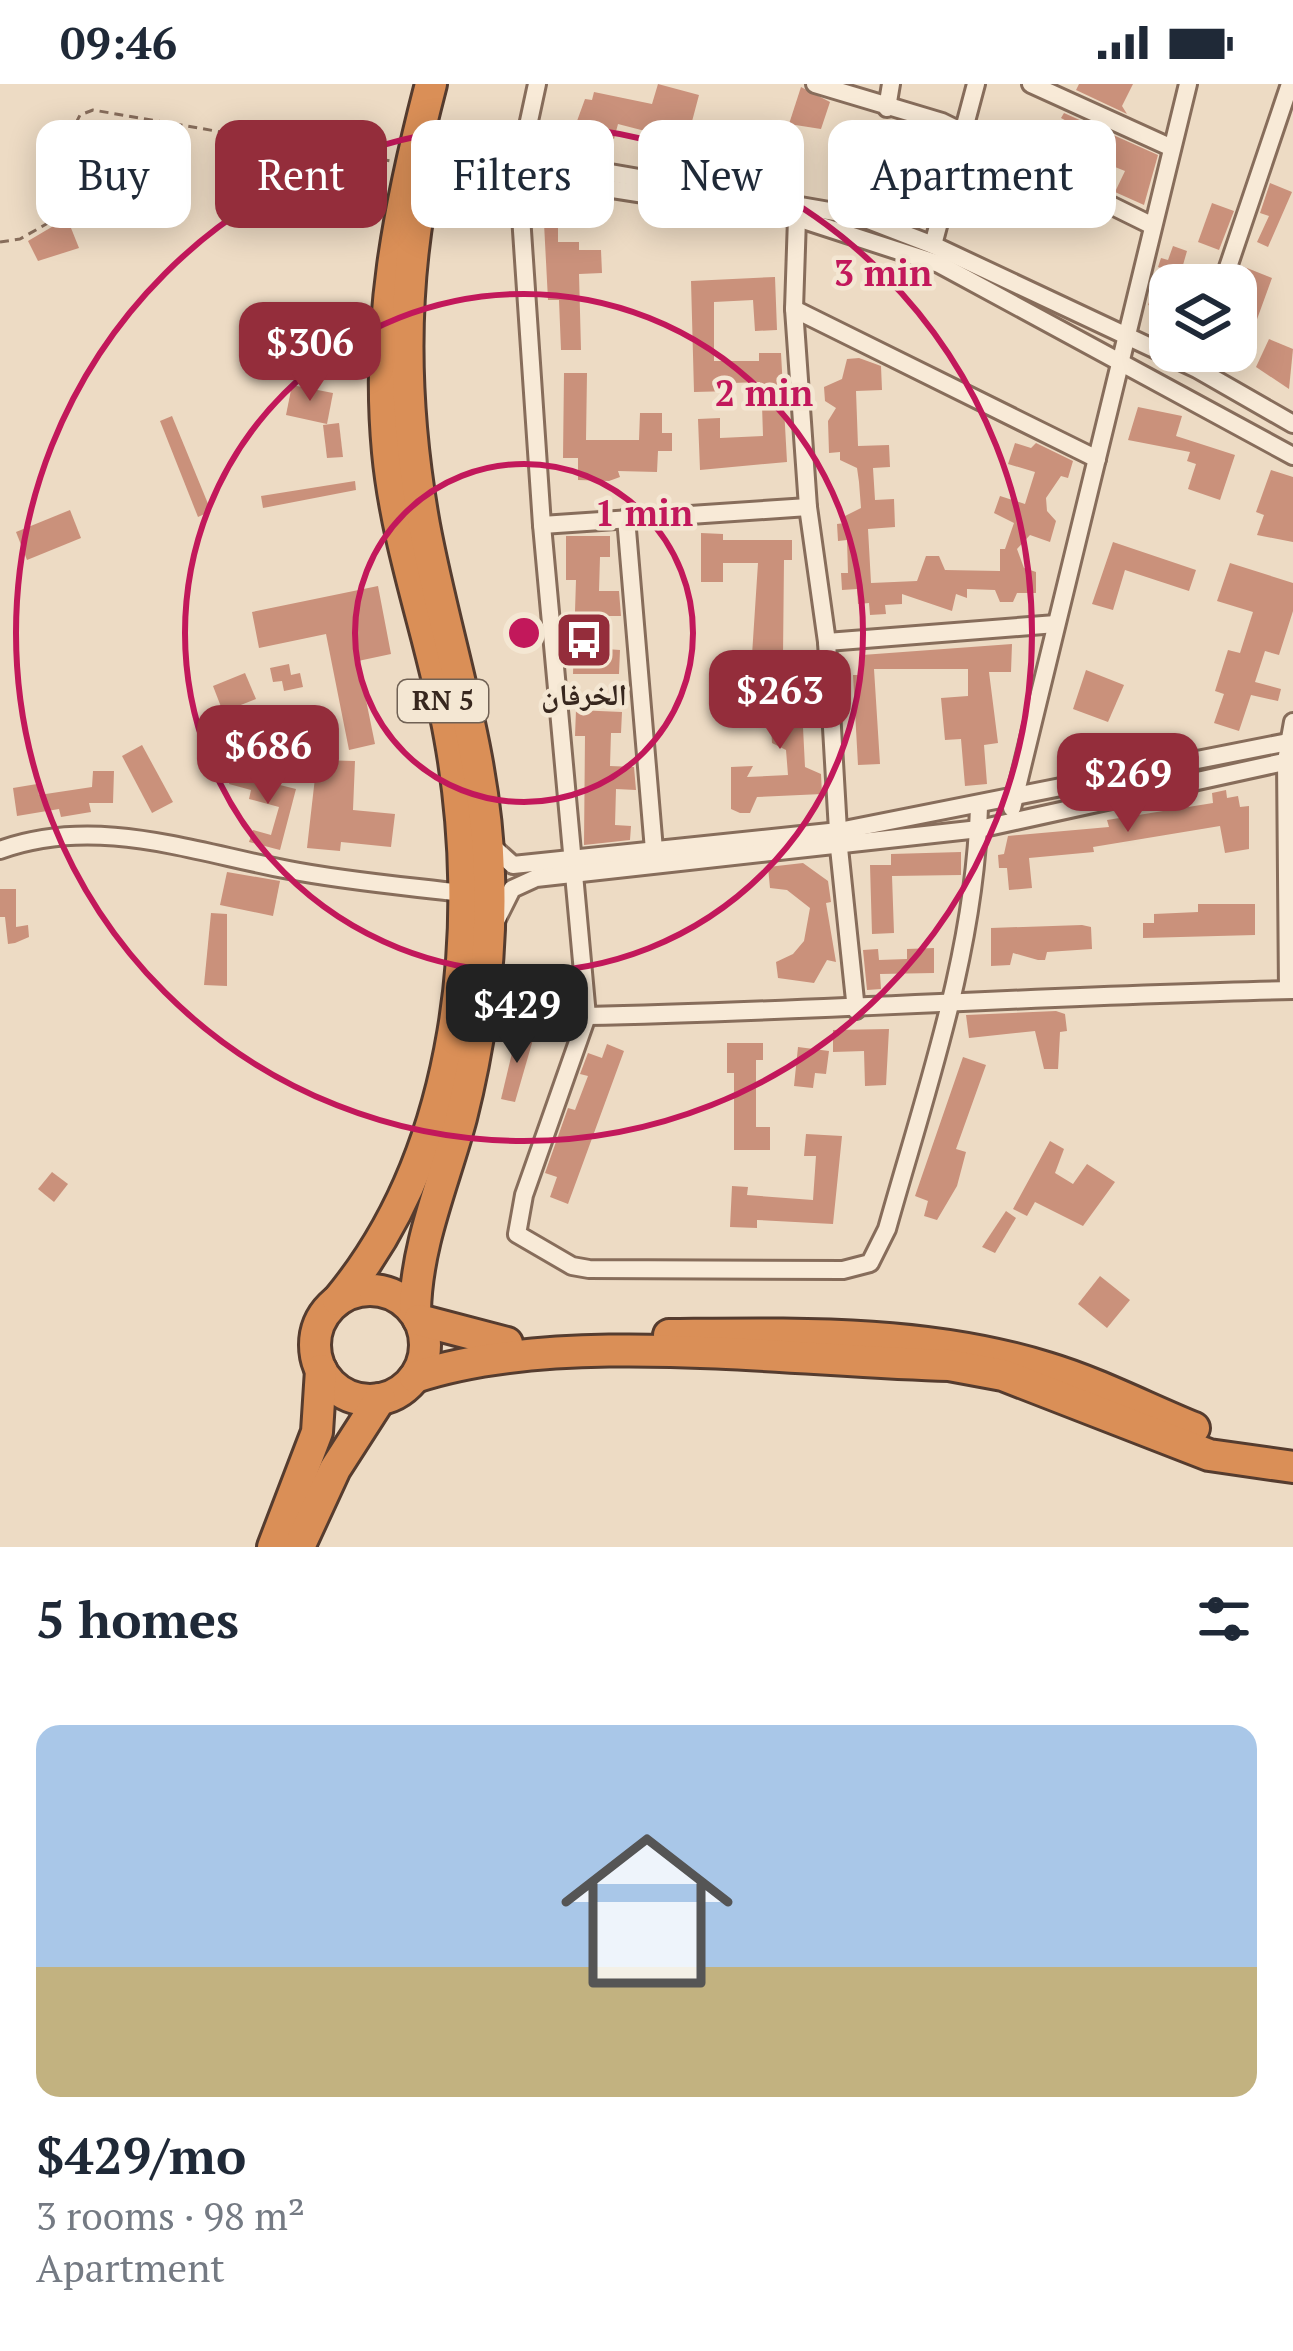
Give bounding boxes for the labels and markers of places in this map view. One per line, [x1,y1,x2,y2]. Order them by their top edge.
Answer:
pin: $306 [239,302,381,404]
bus stop icon: الخرفان [553,609,615,671]
centre of rings [503,612,545,654]
pin: $263 [709,650,851,752]
place label: الخرفان [541,674,627,714]
pin: $686 [197,705,339,807]
pin: $269 [1057,733,1199,835]
pin: $429 [446,964,588,1066]

